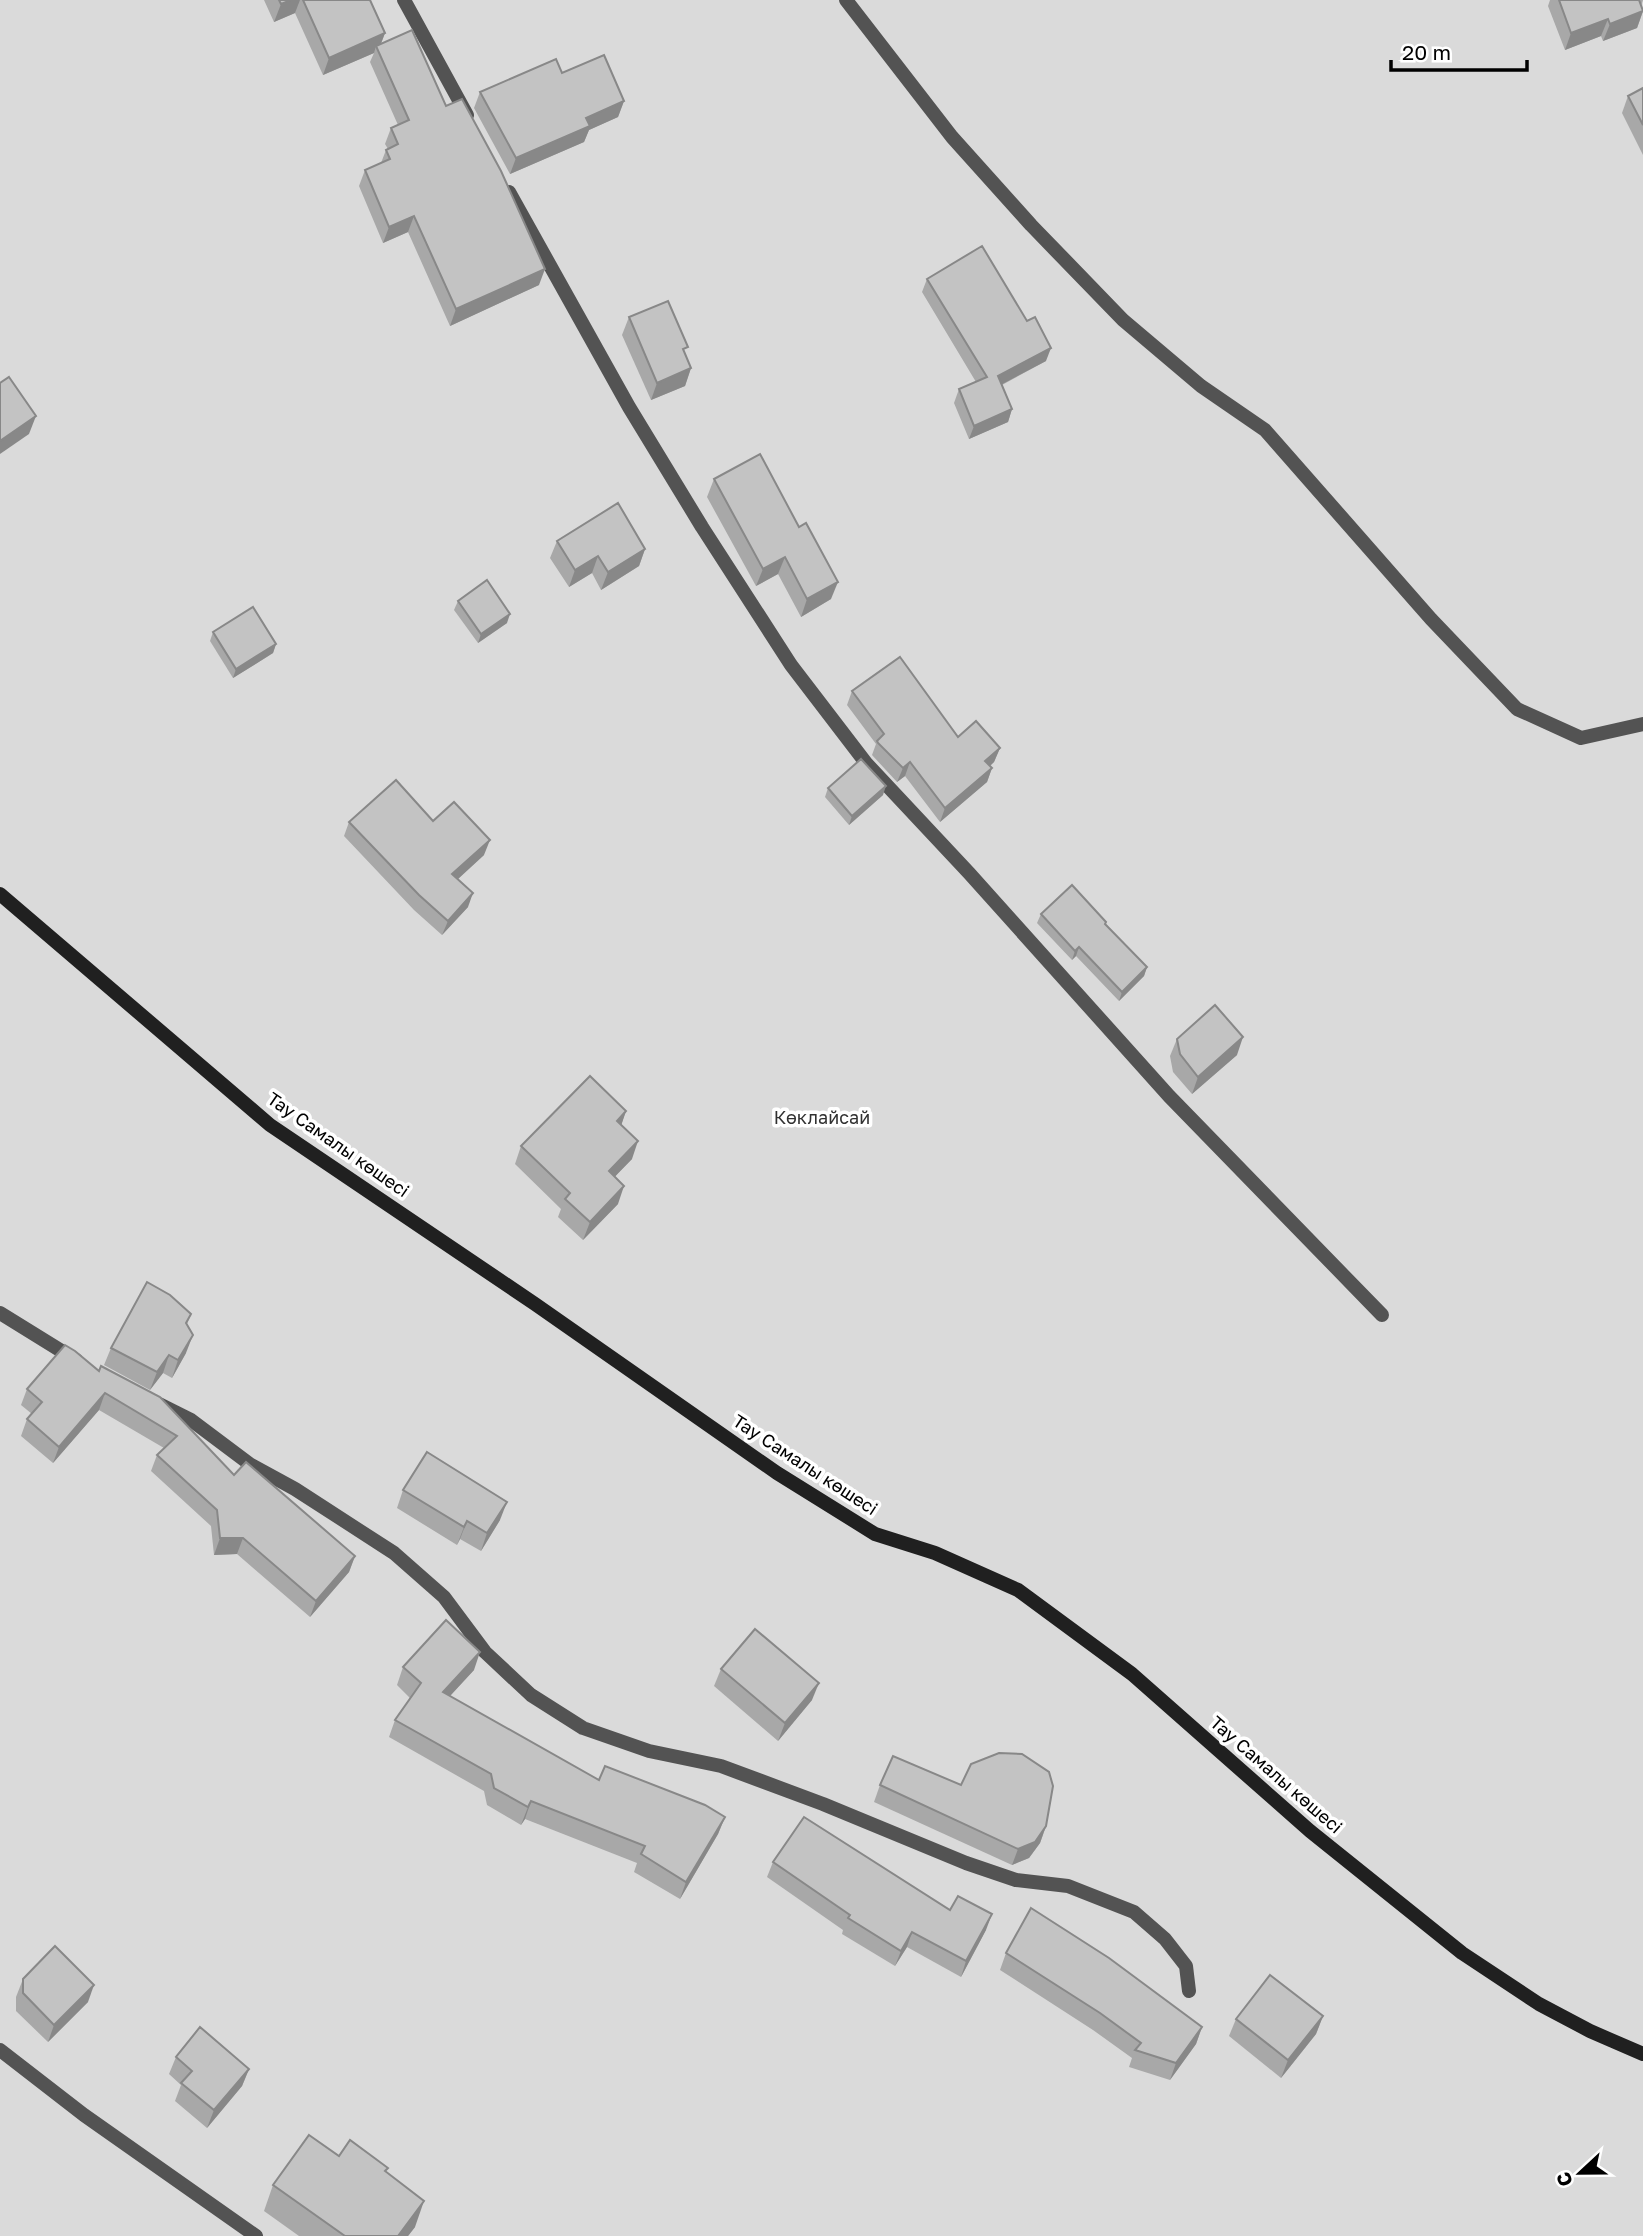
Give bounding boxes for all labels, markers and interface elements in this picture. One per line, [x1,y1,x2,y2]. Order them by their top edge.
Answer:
scale bar [1391,28,1528,72]
text: 20 m [1402,39,1451,65]
street label: Тау Самалы көшесі [263,1087,414,1201]
park label: Көклайсай [774,1106,870,1128]
street label: Тау Самалы көшесі [729,1409,882,1519]
street label: Тау Самалы көшесі [1206,1711,1347,1838]
north arrow [1545,2138,1615,2208]
text: С [1551,2169,1577,2190]

